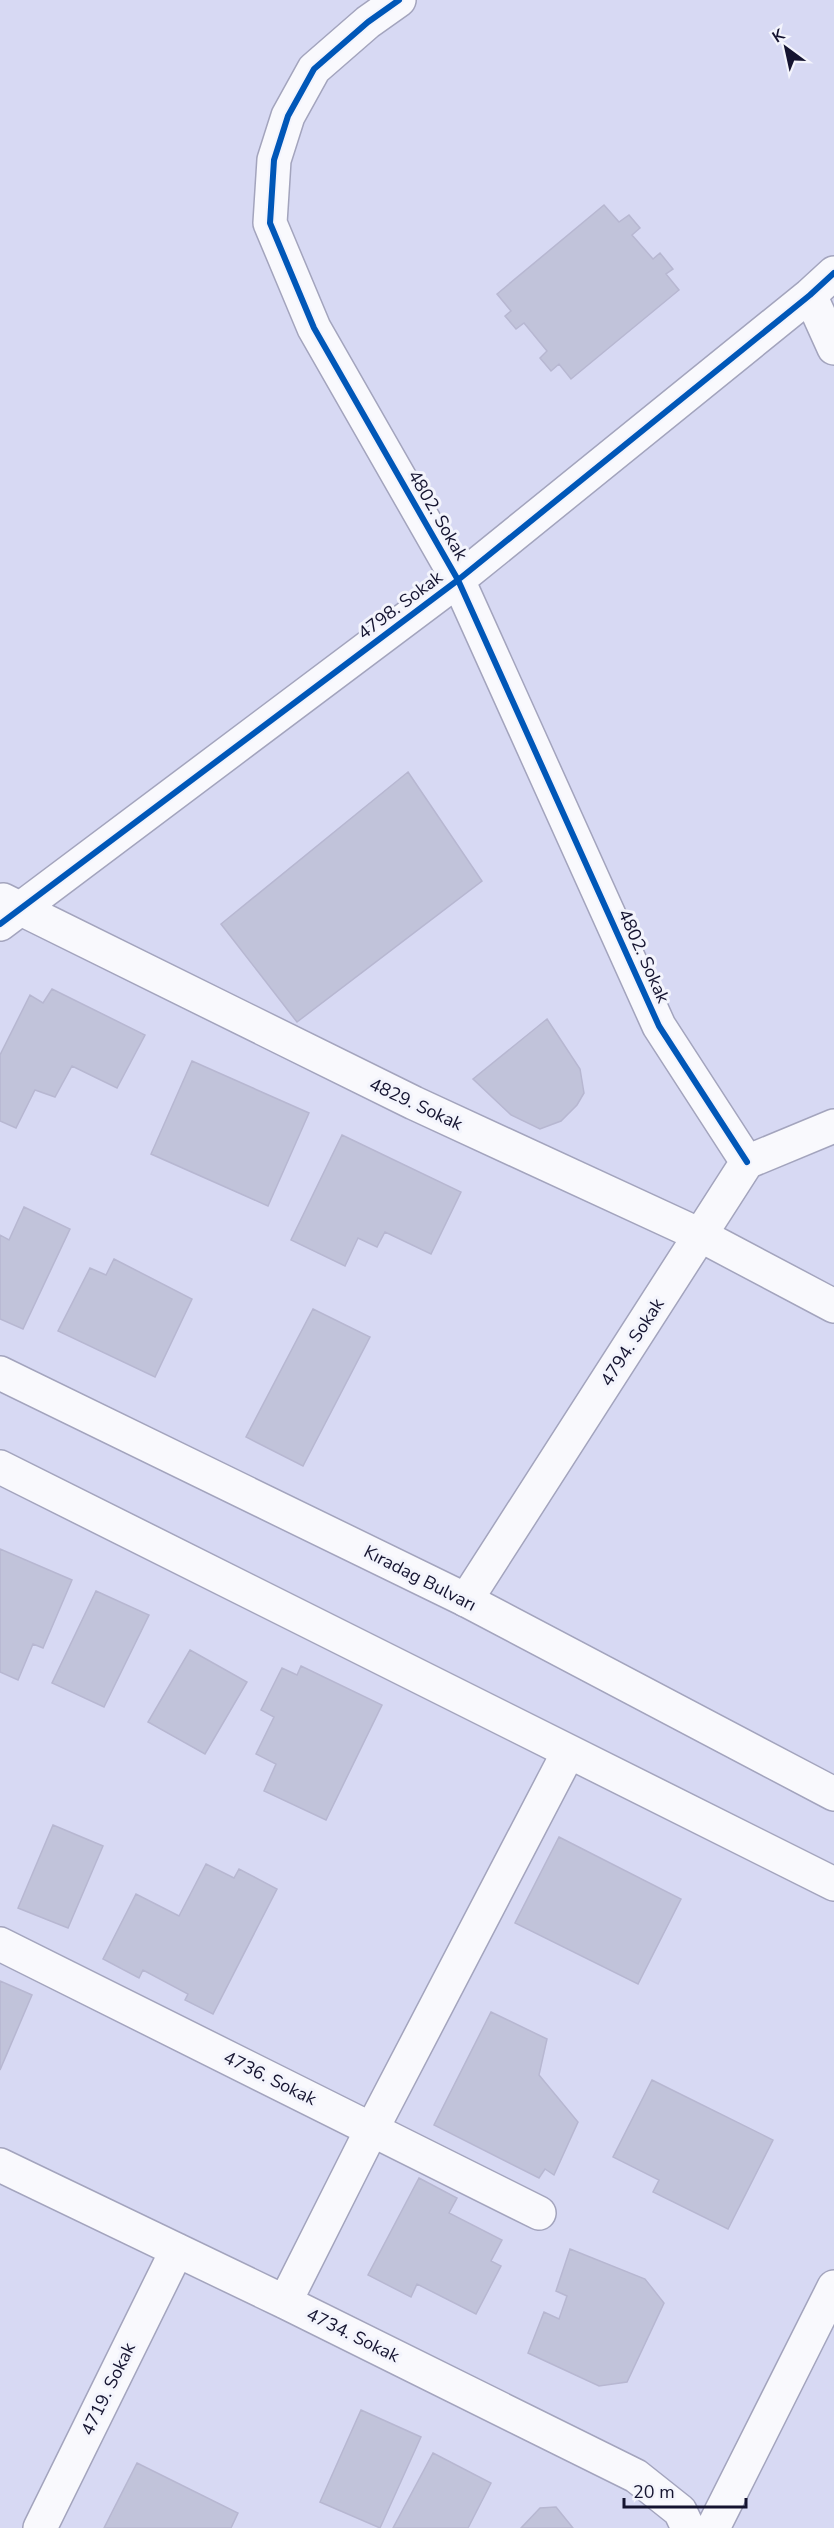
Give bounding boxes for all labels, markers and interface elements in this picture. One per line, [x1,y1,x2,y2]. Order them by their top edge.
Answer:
north arrow [756,18,816,78]
text: K [768,23,790,48]
street label: 4802. Sokak [402,465,474,565]
street label: 4798. Sokak [353,565,448,645]
street label: 4802. Sokak [613,905,676,1008]
street label: 4829. Sokak [365,1072,467,1137]
street label: 4794. Sokak [595,1293,670,1391]
street label: Kıradag Bulvarı [360,1539,480,1617]
street label: 4736. Sokak [220,2045,321,2111]
street label: 4734. Sokak [303,2302,404,2368]
street label: 4719. Sokak [75,2338,141,2439]
scale bar [624,2471,746,2509]
text: 20 m [633,2480,675,2504]

